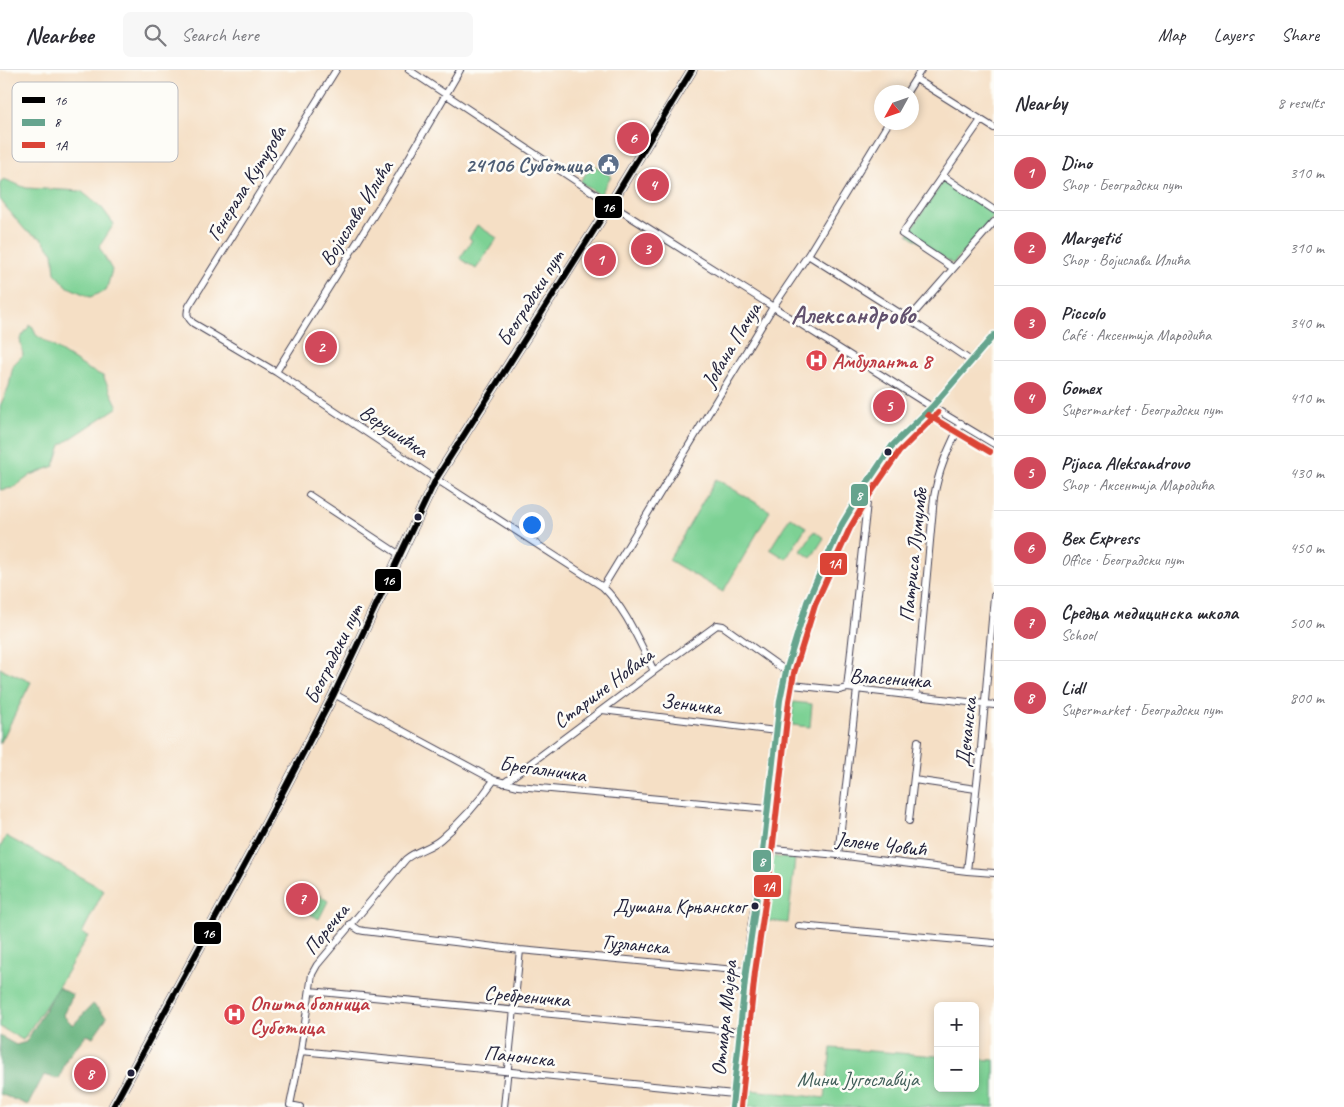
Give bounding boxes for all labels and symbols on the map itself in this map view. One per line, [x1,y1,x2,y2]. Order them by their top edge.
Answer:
legend [12,82,178,162]
north arrow [874,85,919,130]
text: 16 [54,92,67,109]
text: 8 [54,114,62,131]
street label: Генерала Кутузова [200,119,293,245]
pin: 6 [617,119,649,157]
text: 1A [54,137,68,154]
place label: 24106 Суботица [465,152,594,178]
public building icon: 24106 Суботица [596,153,620,177]
street label: Војислава Илића [313,154,400,270]
pin: 4 [637,166,669,204]
line badge: 16 [594,195,623,219]
text: 16 [602,199,616,216]
pin: 3 [631,230,663,268]
pin: 1 [584,241,616,279]
street label: Београдски пут [490,244,570,351]
street label: Јована Пачуа [695,296,768,393]
district label: Александрово [791,298,917,331]
pin: 2 [305,328,337,366]
place label: Амбуланта 8 [832,348,934,374]
hospital icon: Амбуланта 8 [804,349,828,373]
pin: 5 [873,387,905,425]
street label: Верушићка [355,399,435,464]
unlabelled marker [883,447,893,457]
line badge: 8 [850,483,869,507]
street label: Патриса Лумумбе [893,486,933,623]
text: 8 [856,487,864,504]
unlabelled marker [413,512,423,522]
your location [519,512,545,538]
line badge: 1A [819,552,848,576]
text: 1A [827,555,842,572]
line badge: 16 [374,568,402,592]
text: 16 [382,572,396,589]
street label: Београдски пут [298,599,369,708]
street label: Старине Новака [548,640,660,734]
street label: Власеничка [848,662,933,694]
street label: Зеничка [660,687,725,721]
street label: Дечанска [949,693,983,768]
street label: Брегалничка [498,750,590,788]
street label: Јелене Човић [833,825,929,863]
line badge: 8 [752,849,772,873]
text: 8 [759,853,767,870]
line badge: 1A [753,874,782,898]
text: 1A [761,878,776,895]
pin: 7 [286,880,318,918]
place label: Душана Крњанског [613,894,748,919]
street label: Поречка [297,896,356,960]
marker: Душана Крњанског [750,901,760,911]
line badge: 16 [193,921,222,945]
text: 16 [202,925,216,942]
street label: Тузланска [600,928,673,961]
street label: Отмара Мајера [705,958,743,1077]
street label: Сребреничка [483,979,573,1013]
place label: Општа болница Суботица [250,990,370,1040]
hospital icon: Општа болница Суботица [222,1003,246,1027]
street label: Панонска [483,1039,558,1073]
pin: 8 [74,1055,106,1093]
park label: Мини Југославија [797,1066,921,1092]
unlabelled marker [126,1068,136,1078]

